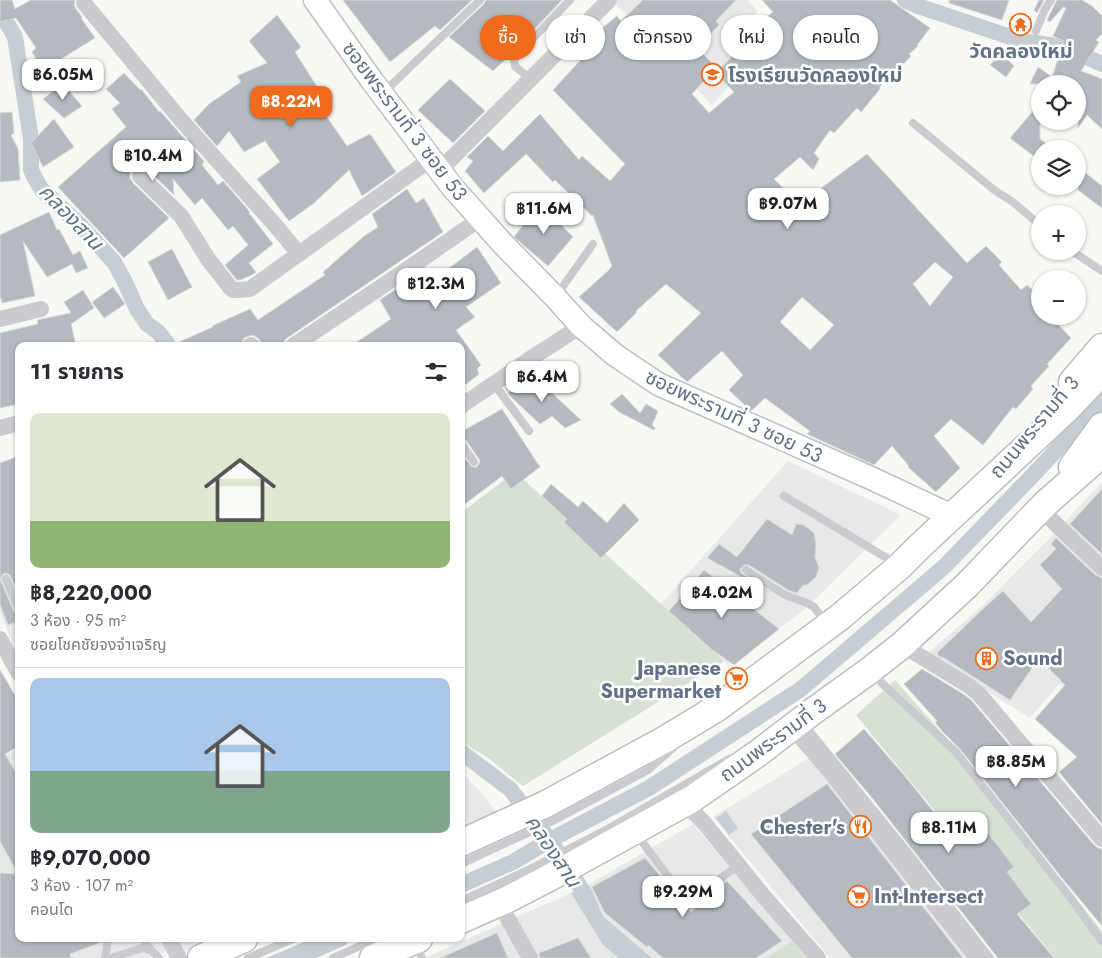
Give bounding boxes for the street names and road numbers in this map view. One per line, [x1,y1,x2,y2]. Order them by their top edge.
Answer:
street label: ซอยพระรามที่ 3 ซอย 53 [335,36,474,207]
street label: ซอยพระรามที่ 3 ซอย 53 [640,363,827,470]
street label: ถนนพระรามที่ 3 [983,370,1086,485]
street label: ถนนพระรามที่ 3 [714,692,833,789]

